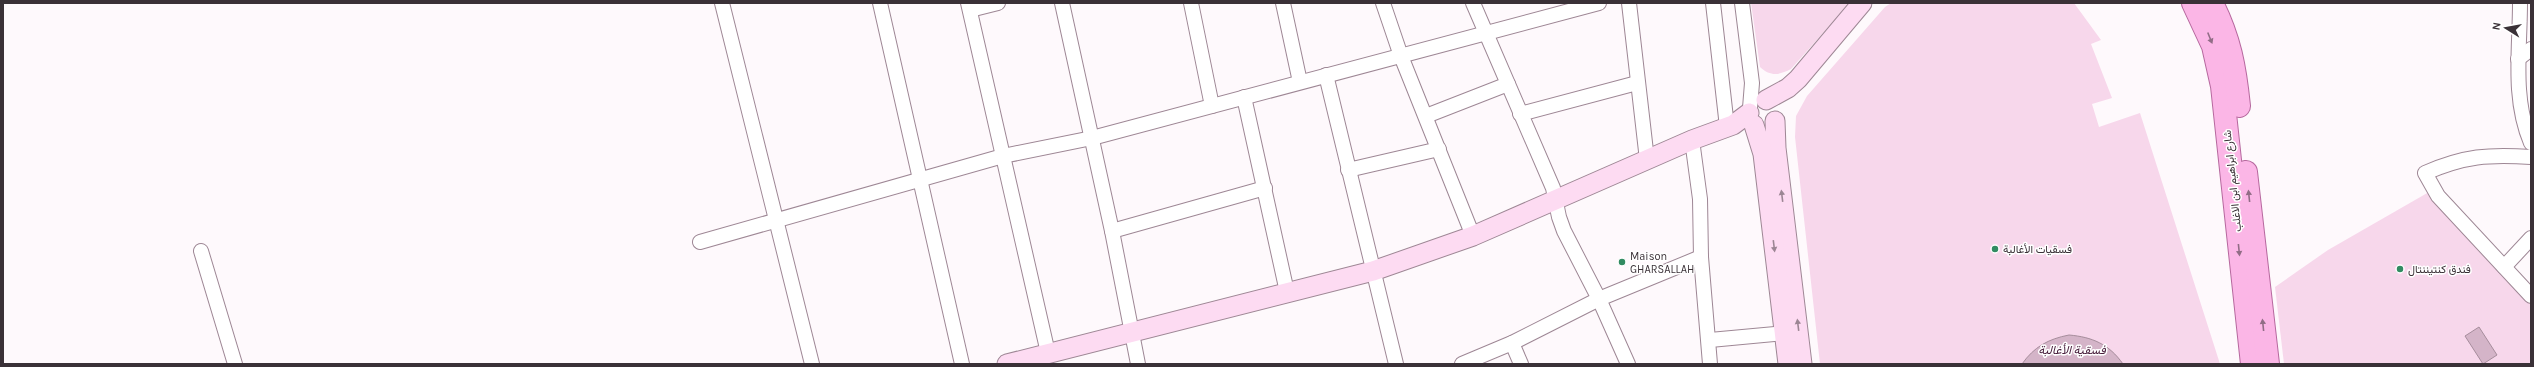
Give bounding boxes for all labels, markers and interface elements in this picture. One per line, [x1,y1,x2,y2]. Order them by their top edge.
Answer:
north arrow [2486,8,2526,48]
text: N [2490,21,2504,31]
one-way arrow [2207,33,2213,45]
street label: شارع ابراهيم ابن الاغلب [2221,129,2245,233]
one-way arrow [1779,190,1785,202]
one-way arrow [2246,190,2252,202]
one-way arrow [1771,240,1777,252]
place label: فسقيات الأغالبة [2003,243,2072,256]
marker: فسقيات الأغالبة [1990,244,2000,254]
one-way arrow [2236,244,2242,256]
place label: Maison GHARSALLAH [1630,250,1694,276]
marker: Maison GHARSALLAH [1617,257,1627,267]
place label: فندق كنتيننتال [2408,263,2471,276]
marker: فندق كنتيننتال [2395,264,2405,274]
one-way arrow [1795,319,1801,331]
one-way arrow [2260,319,2267,331]
water label: فسقية الأغالبة [2038,343,2106,357]

